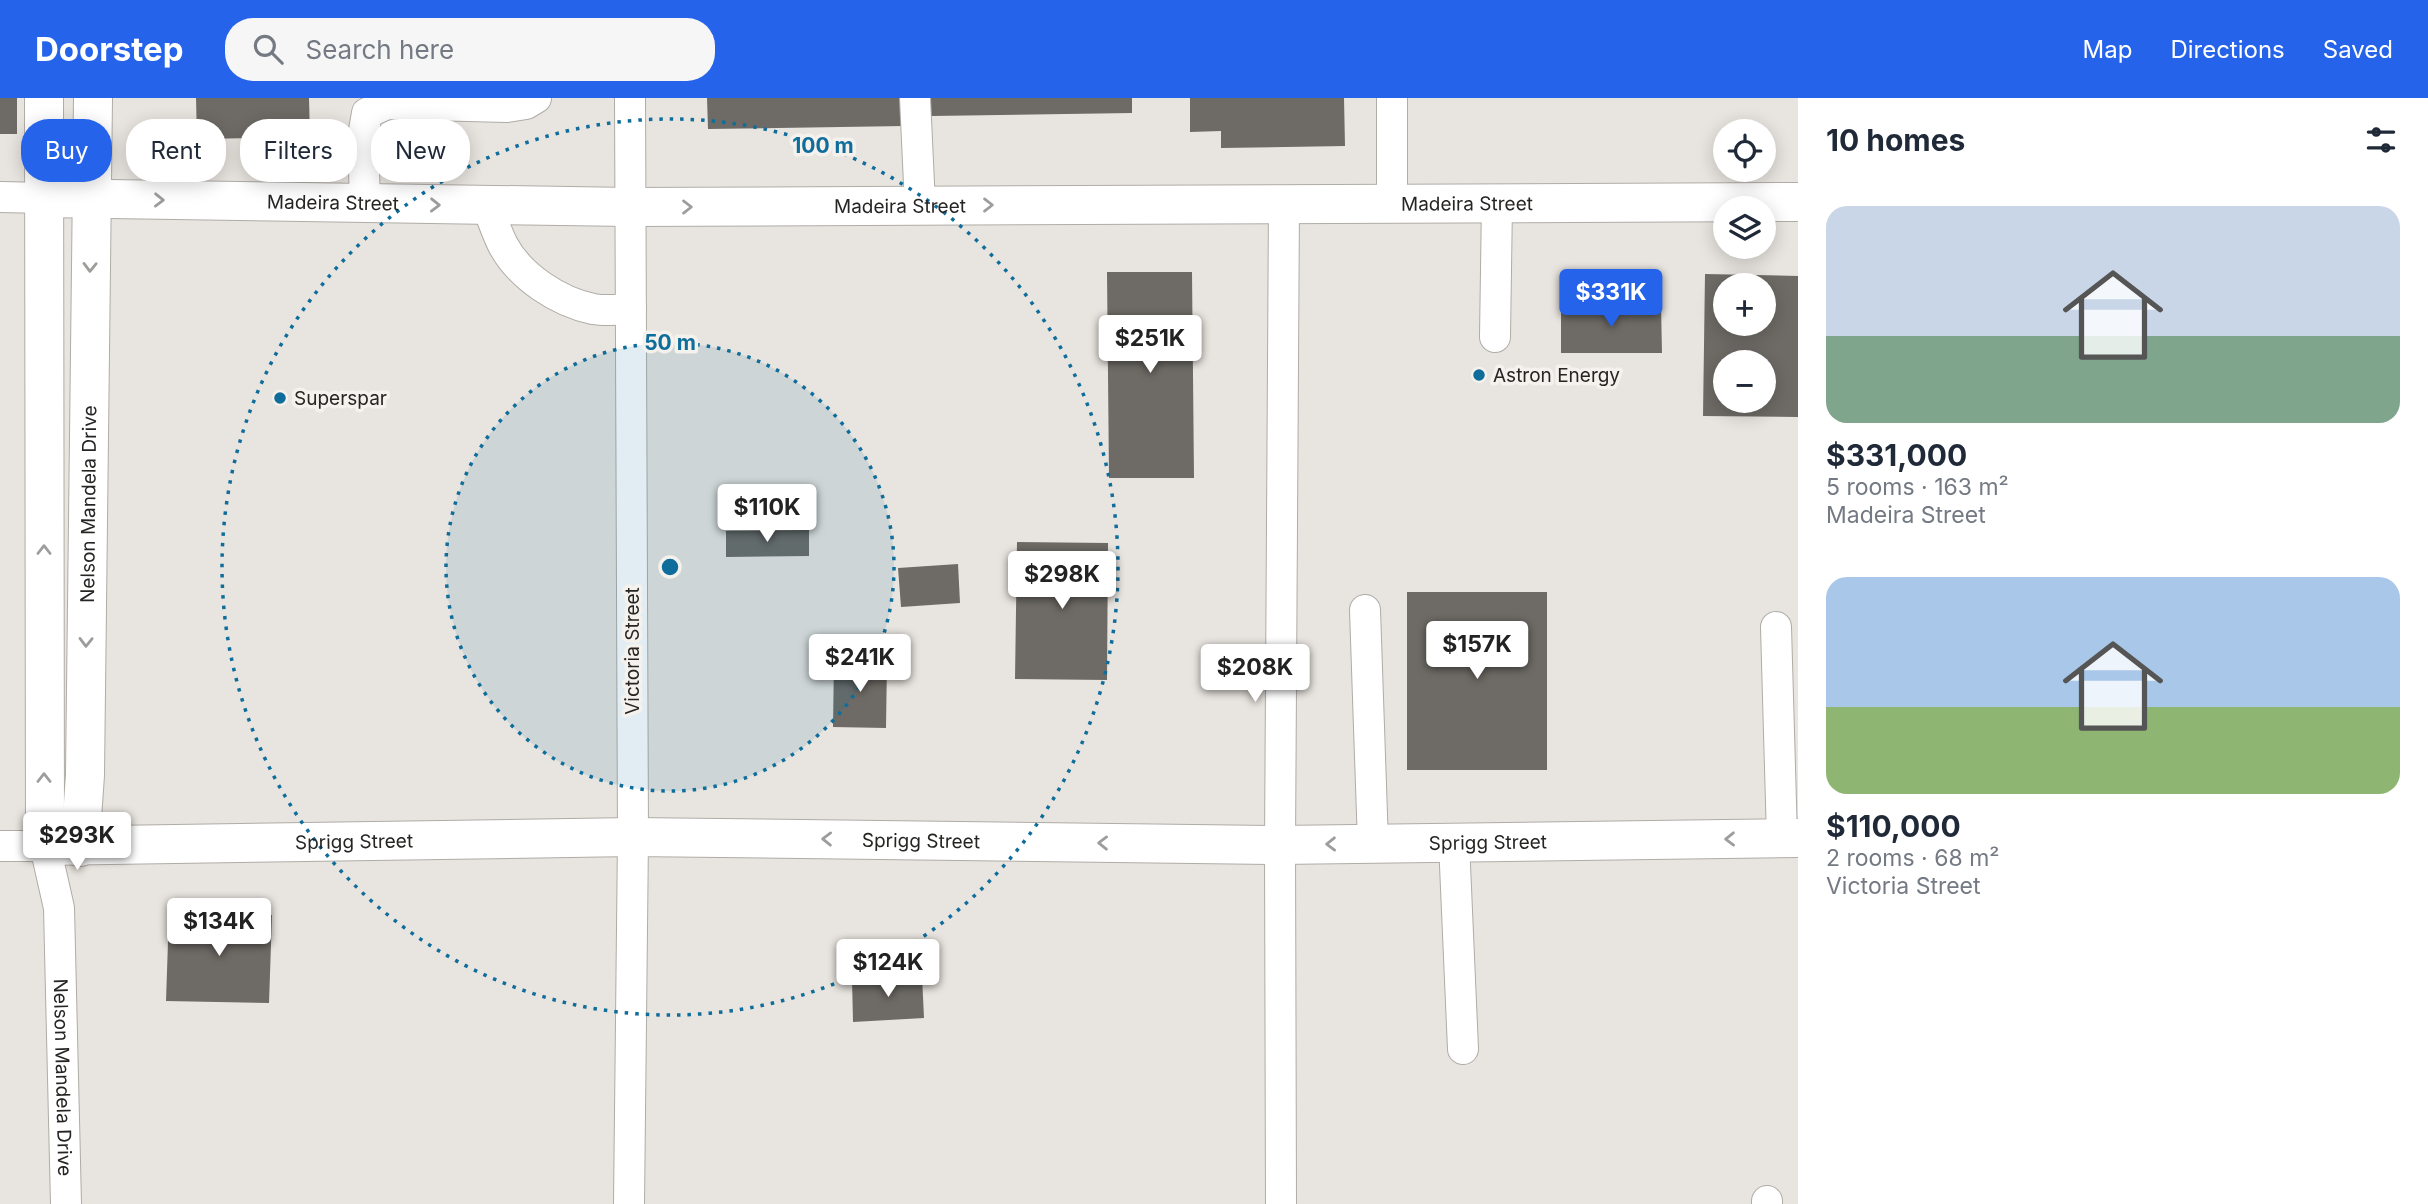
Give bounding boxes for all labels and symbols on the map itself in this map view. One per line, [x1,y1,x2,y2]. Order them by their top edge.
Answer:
text: 100 m [792,133,854,158]
street label: Madeira Street [267,190,399,215]
one-way arrow [154,192,164,208]
street label: Madeira Street [1401,192,1533,216]
street label: Madeira Street [834,195,966,218]
one-way arrow [430,197,441,213]
one-way arrow [983,197,994,213]
one-way arrow [682,199,693,214]
one-way arrow [82,262,98,273]
pin: $331K [1562,270,1660,329]
pin: $251K [1101,316,1199,375]
text: 50 m [644,330,696,355]
place label: Astron Energy [1493,364,1620,387]
marker: Astron Energy [1471,367,1487,383]
place label: Superspar [294,387,387,410]
marker: Superspar [272,390,288,406]
street label: Nelson Mandela Drive [76,405,101,603]
pin: $110K [718,484,816,544]
one-way arrow [36,545,52,555]
pin: $298K [1013,552,1111,611]
centre of rings [658,555,682,579]
street label: Victoria Street [621,587,644,715]
pin: $157K [1428,622,1526,681]
pin: $241K [811,634,909,694]
one-way arrow [79,636,94,647]
pin: $208K [1206,644,1304,704]
one-way arrow [36,772,52,783]
pin: $293K [28,812,126,872]
street label: Sprigg Street [295,829,413,854]
street label: Sprigg Street [862,829,980,853]
street label: Sprigg Street [1429,830,1547,855]
one-way arrow [1724,831,1735,846]
one-way arrow [821,832,832,847]
one-way arrow [1098,835,1108,851]
one-way arrow [1325,836,1336,852]
pin: $134K [170,898,268,958]
pin: $124K [839,940,937,999]
street label: Nelson Mandela Drive [49,978,76,1176]

